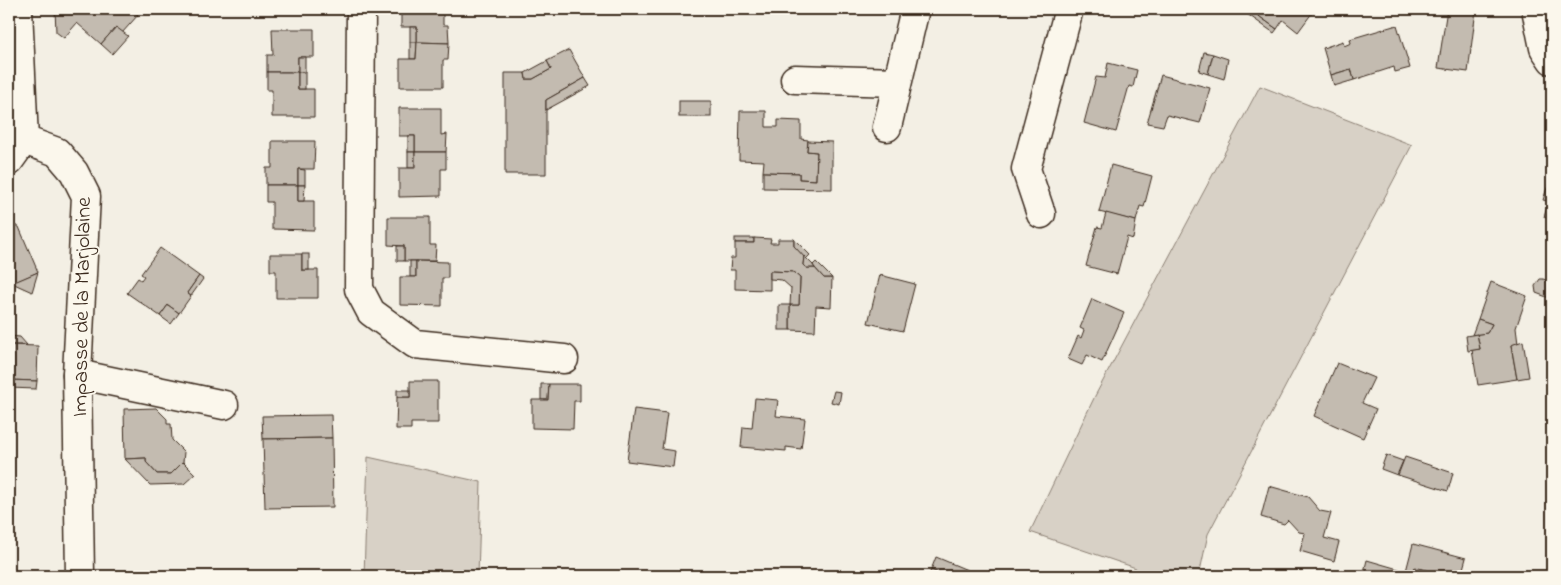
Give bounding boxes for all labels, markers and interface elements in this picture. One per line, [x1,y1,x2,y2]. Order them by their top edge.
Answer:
street label: Impasse de la Marjolaine [65,197,101,417]

